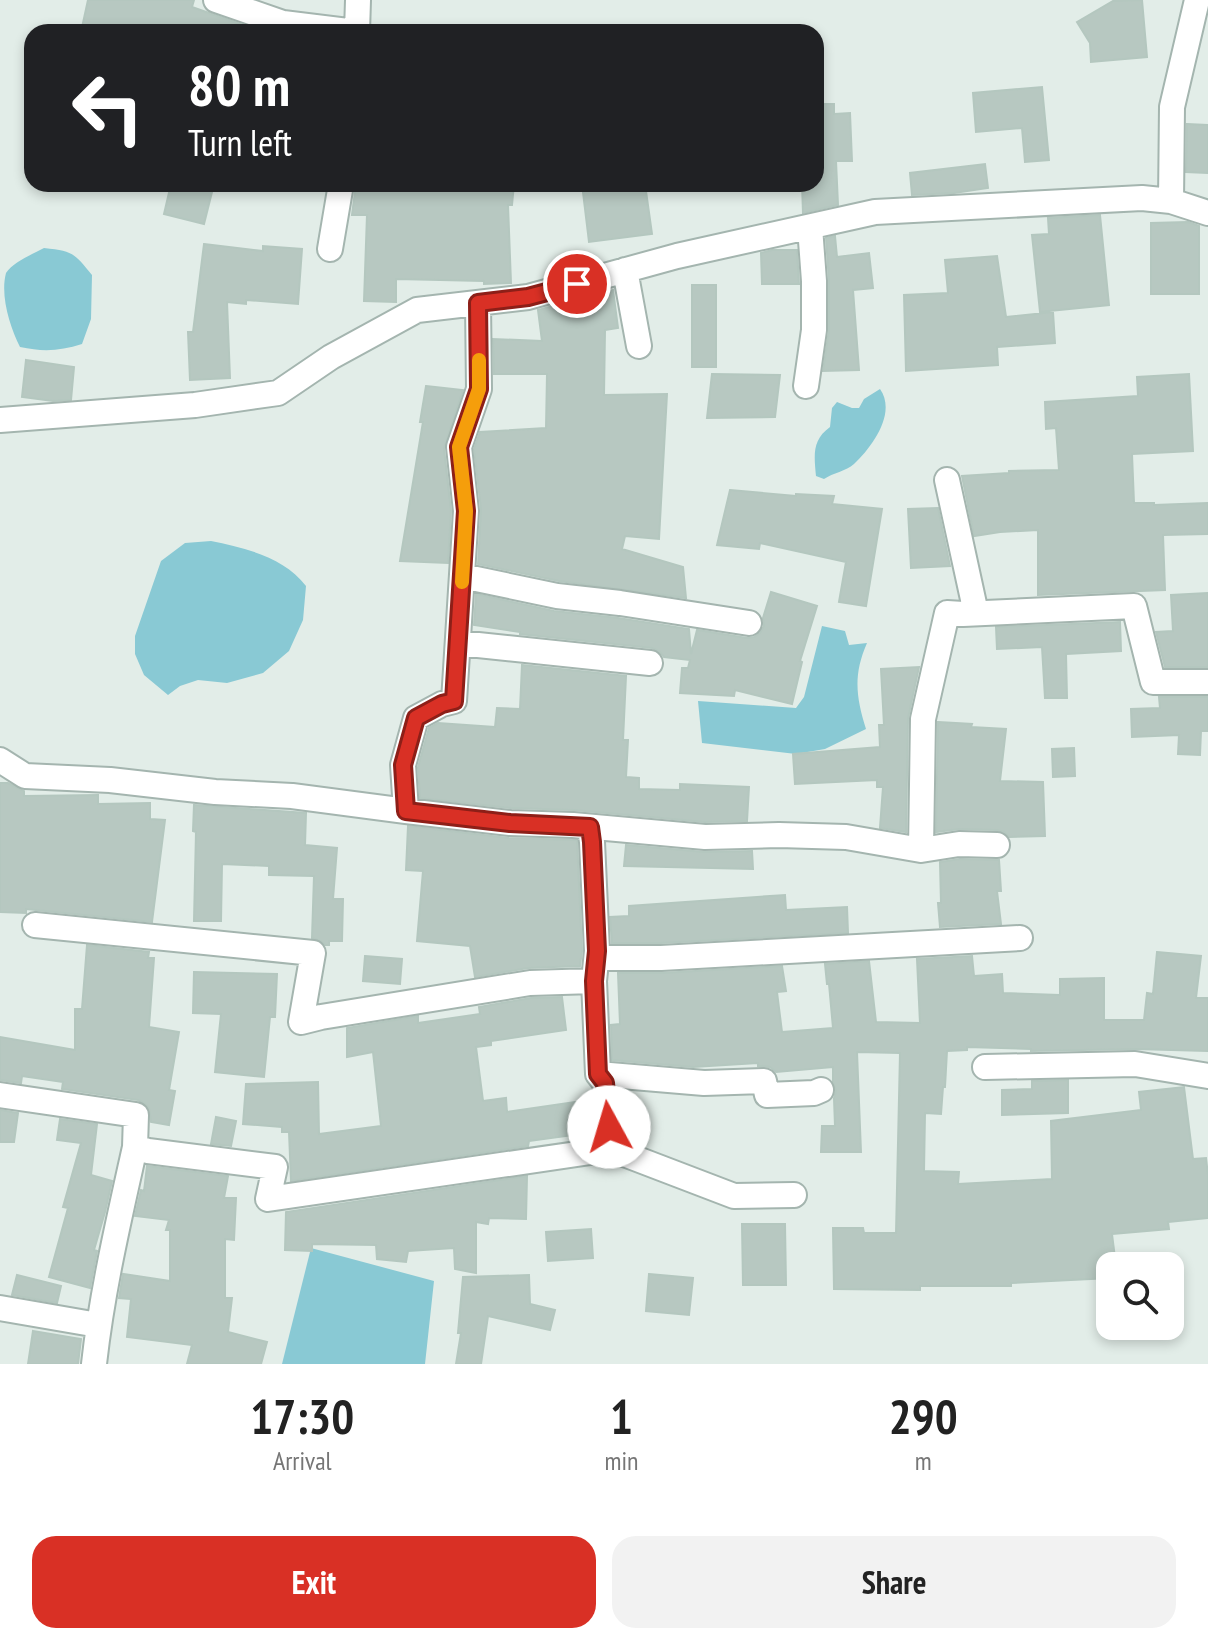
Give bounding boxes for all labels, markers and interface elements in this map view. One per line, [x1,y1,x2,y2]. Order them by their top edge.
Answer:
text: 80 m [188,49,290,121]
icon: left [56,56,160,160]
text: Turn left [188,119,292,166]
pin [543,250,611,318]
icon: arrive [555,262,599,306]
position arrow [567,1085,651,1169]
map controls [1096,1252,1184,1340]
button: search [1096,1252,1184,1340]
text: 17:30 [250,1385,354,1447]
text: 1 [610,1385,633,1447]
text: 290 [889,1385,958,1447]
text: Arrival [273,1444,332,1477]
text: min [604,1444,638,1477]
text: m [915,1444,932,1477]
button: Exit [32,1536,596,1628]
button: Share [612,1536,1176,1628]

